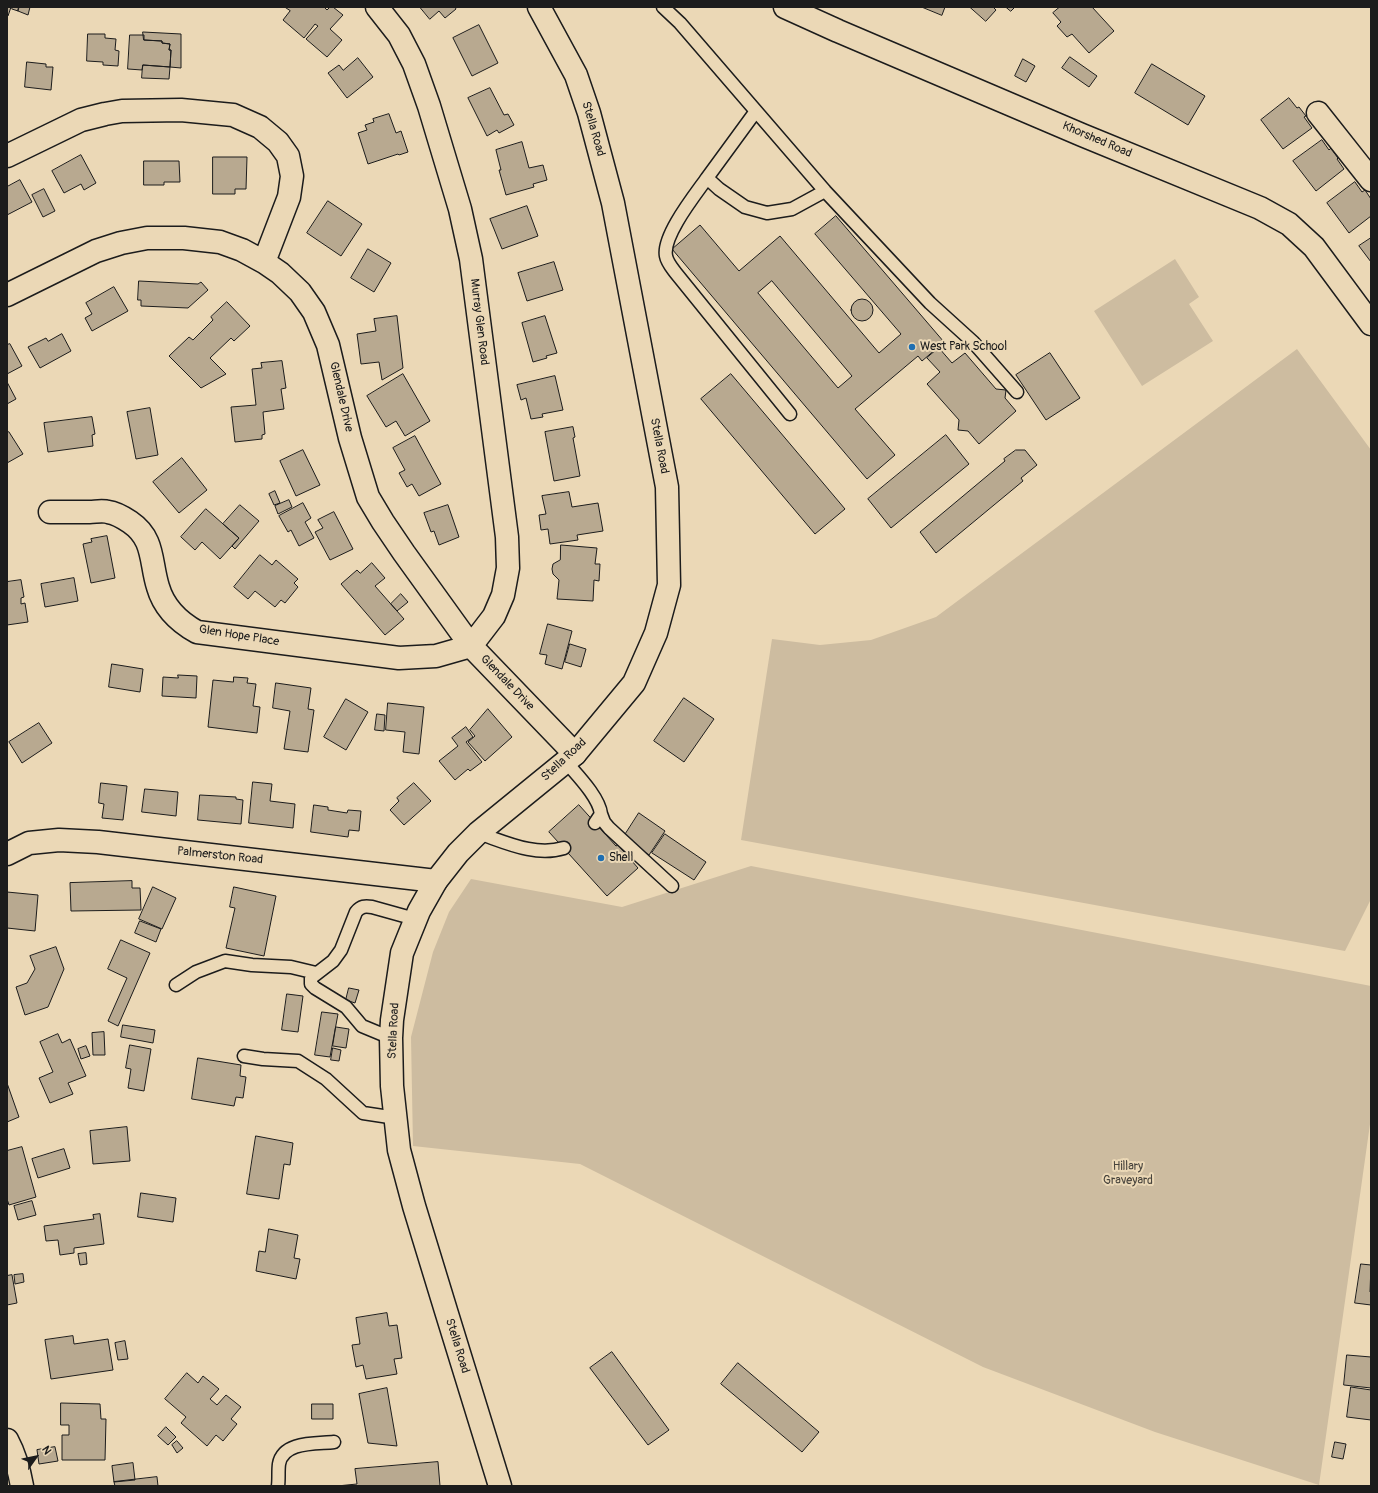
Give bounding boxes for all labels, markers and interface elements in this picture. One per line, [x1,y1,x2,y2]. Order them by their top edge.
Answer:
street label: Stella Road [578,100,608,158]
street label: Khorshed Road [1060,119,1134,161]
street label: Murray Glen Road [467,278,491,366]
place label: West Park School [920,340,1007,354]
marker: West Park School [907,342,917,352]
street label: Glendale Drive [326,360,356,434]
street label: Stella Road [647,417,671,475]
street label: Glen Hope Place [198,623,280,649]
street label: Glendale Drive [477,652,537,714]
street label: Stella Road [538,735,590,785]
street label: Palmerston Road [176,844,264,868]
place label: Shell [609,851,633,865]
marker: Shell [596,853,606,863]
street label: Stella Road [385,1002,403,1060]
park label: Hillary Graveyard [1103,1160,1153,1188]
street label: Stella Road [442,1317,472,1375]
north arrow [16,1437,56,1477]
text: N [39,1444,54,1457]

